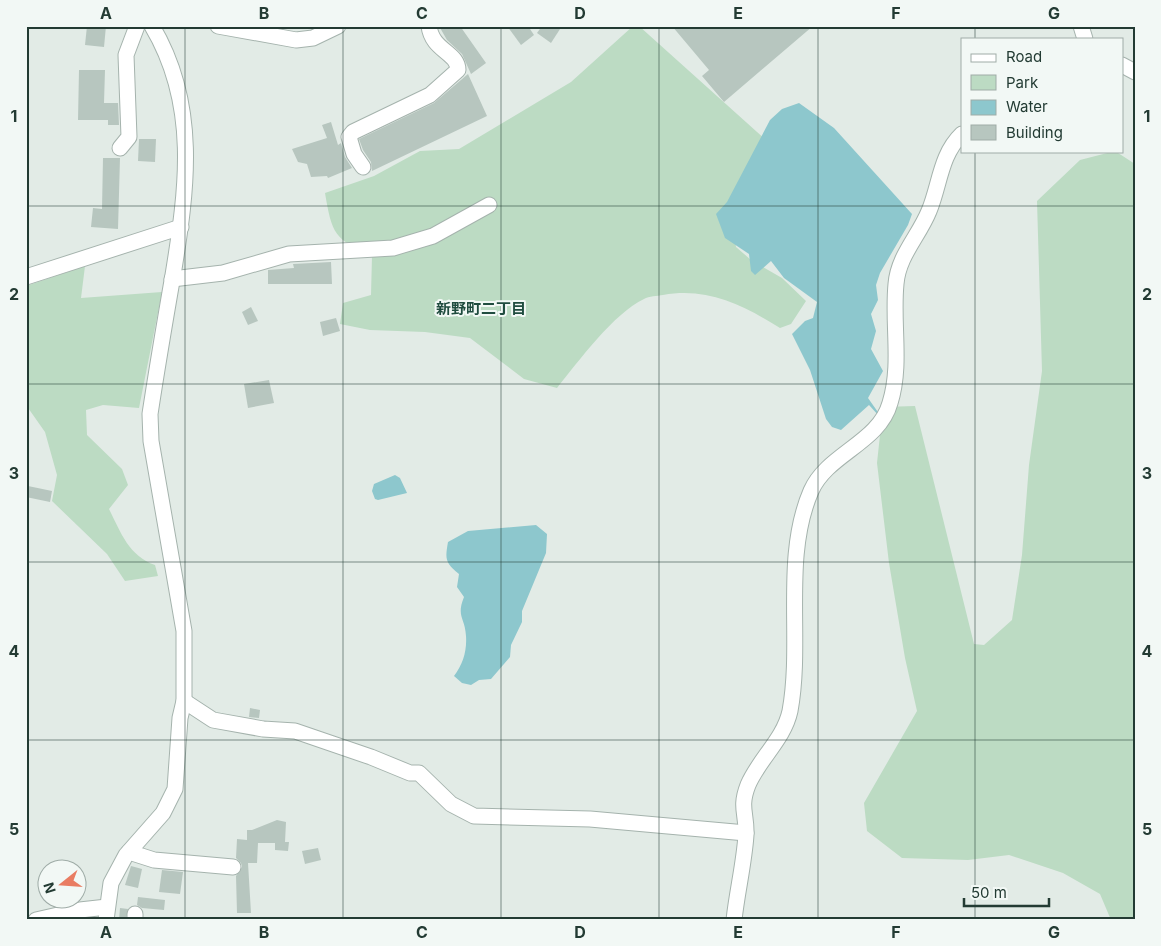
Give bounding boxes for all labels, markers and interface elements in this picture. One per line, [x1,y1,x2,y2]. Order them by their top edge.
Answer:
text: A [100,3,112,23]
text: B [259,3,269,23]
text: C [416,3,428,23]
text: D [574,3,586,23]
text: E [733,3,743,23]
text: F [891,3,901,23]
text: G [1048,3,1060,23]
legend [961,38,1124,152]
text: Road [1006,47,1042,66]
text: Park [1006,73,1039,92]
text: Water [1006,97,1048,116]
text: 1 [11,106,17,126]
text: 1 [1144,106,1150,126]
text: Building [1006,123,1063,142]
text: 2 [9,284,19,304]
text: 2 [1142,284,1152,304]
district label: 新野町二丁目 [436,299,526,318]
text: 3 [9,463,19,483]
text: 3 [1142,463,1152,483]
text: 4 [9,641,20,661]
text: 4 [1142,641,1153,661]
text: 5 [9,819,19,839]
text: 5 [1142,819,1152,839]
north arrow [38,858,88,908]
scale bar [964,876,1048,908]
text: N [39,880,59,896]
text: 50 m [971,883,1007,902]
text: A [100,922,112,942]
text: B [259,922,269,942]
text: C [416,922,428,942]
text: D [574,922,586,942]
text: E [733,922,743,942]
text: F [891,922,901,942]
text: G [1048,922,1060,942]

